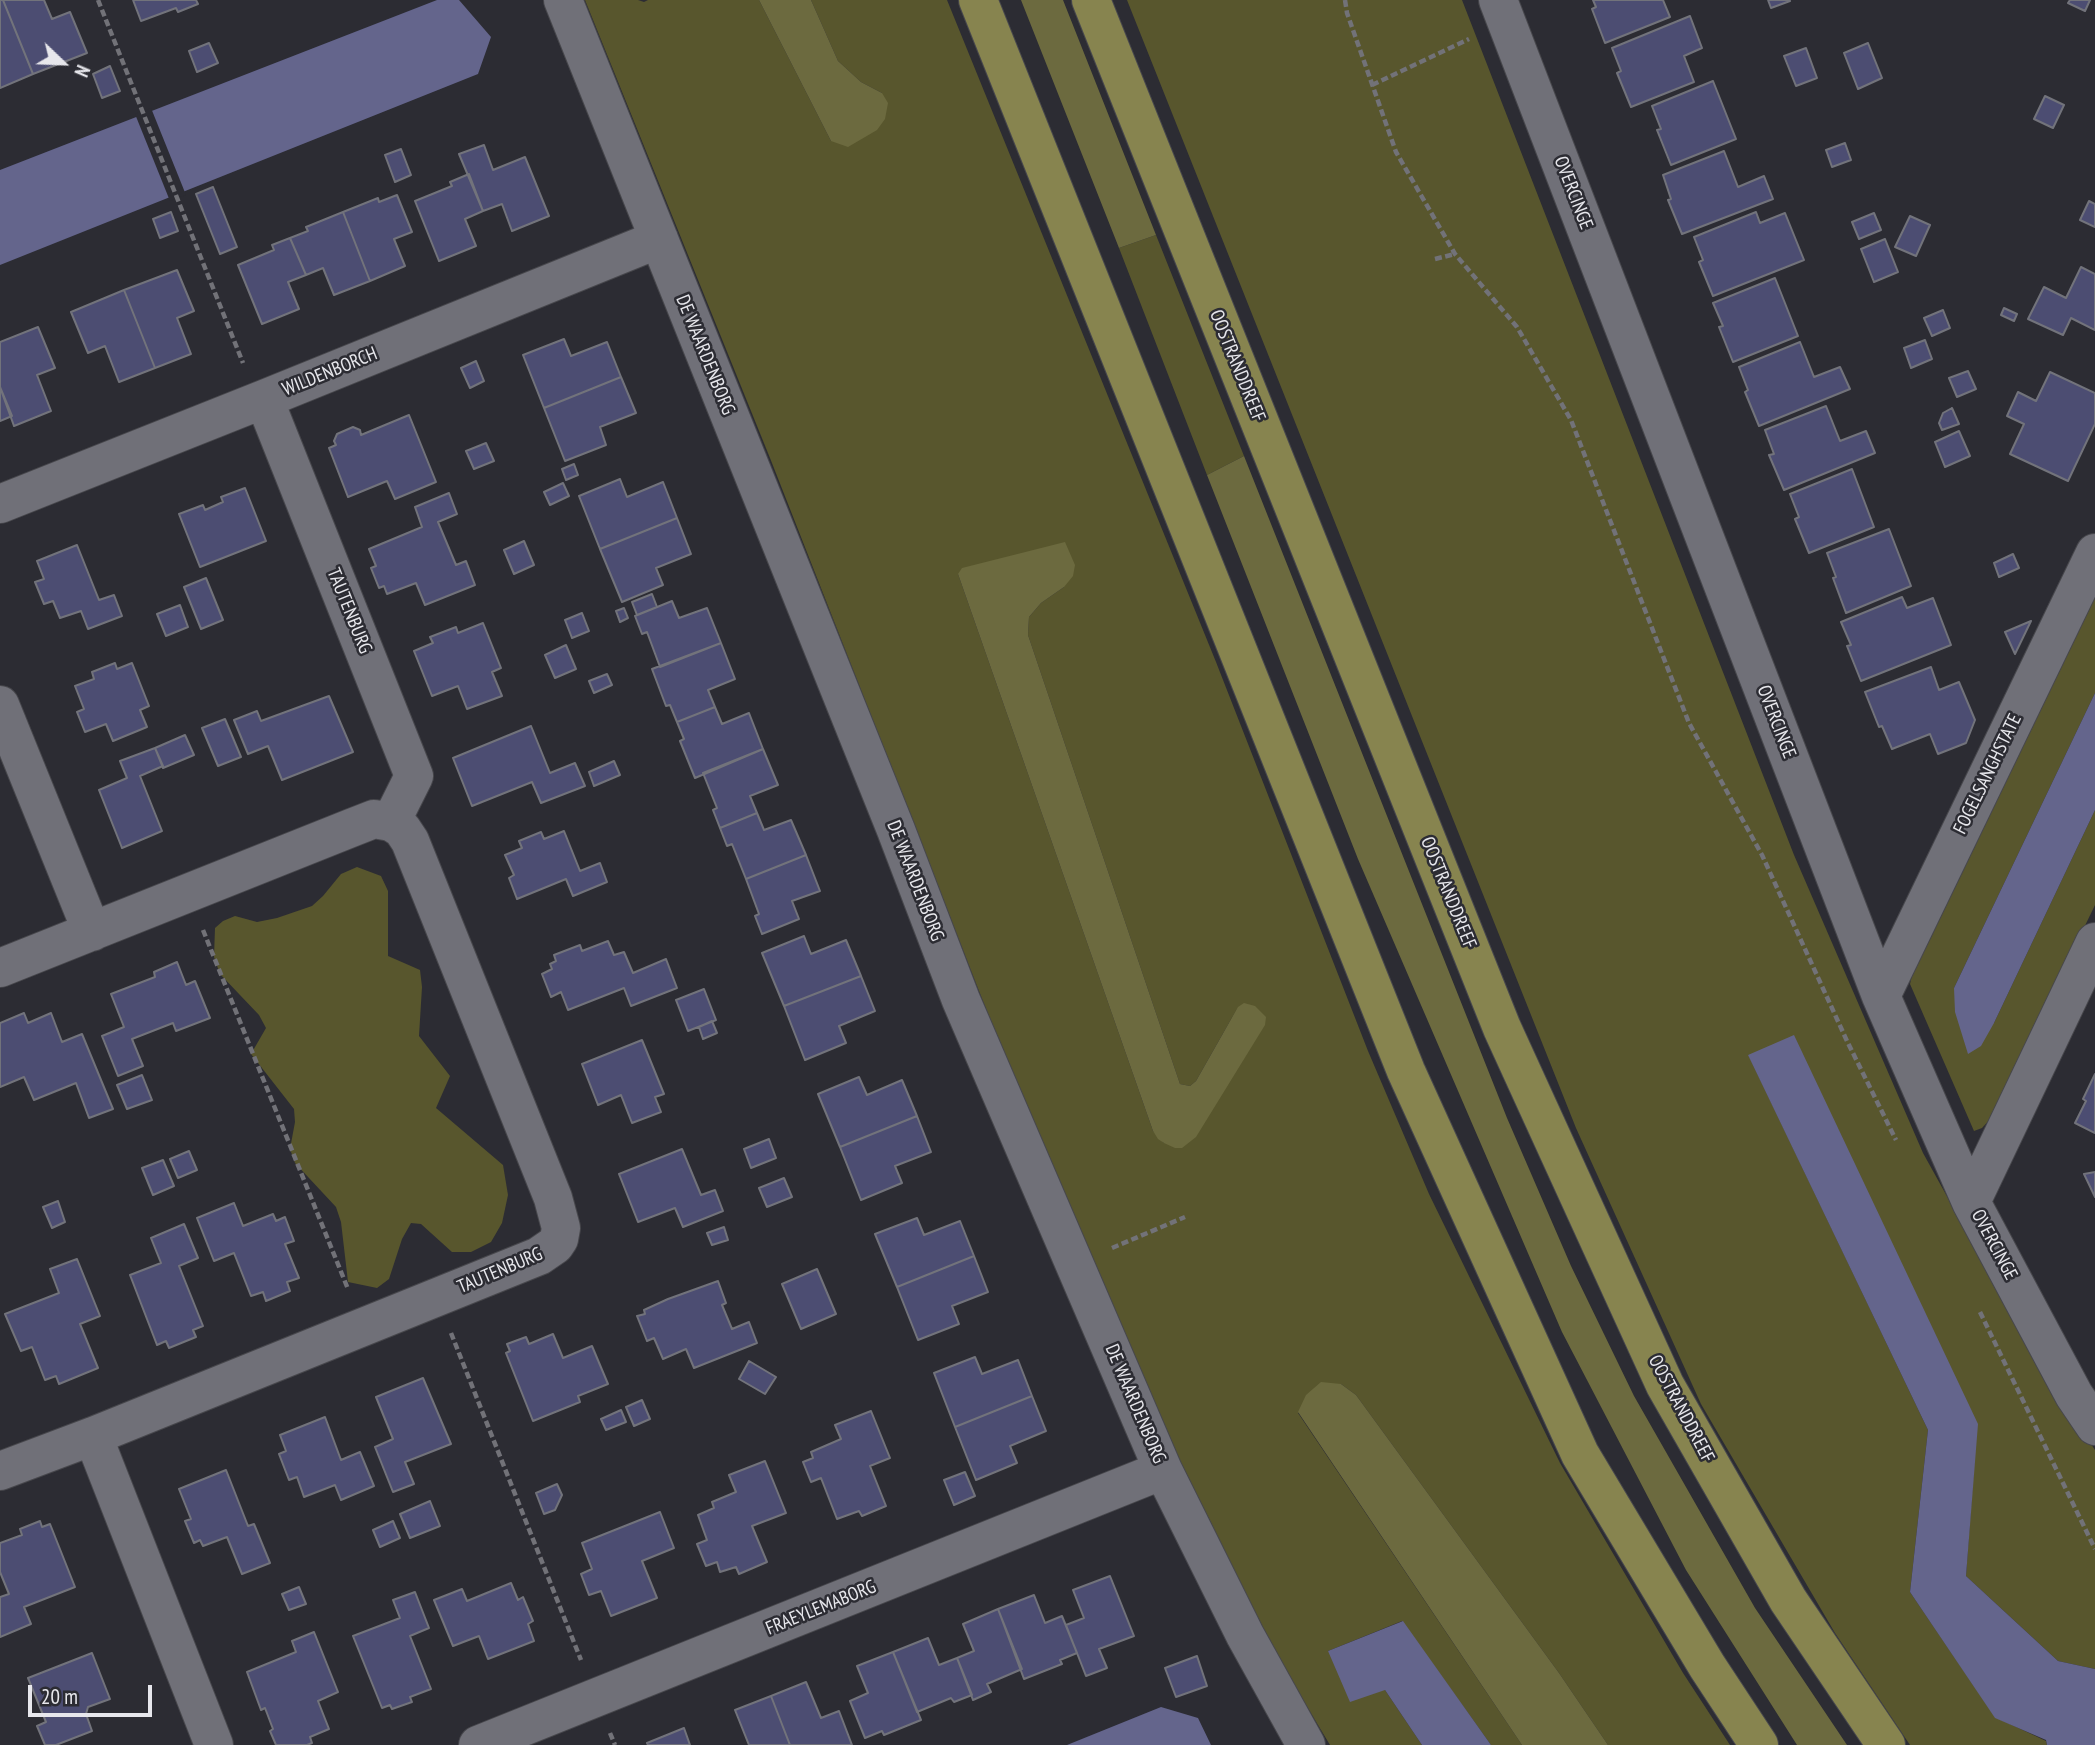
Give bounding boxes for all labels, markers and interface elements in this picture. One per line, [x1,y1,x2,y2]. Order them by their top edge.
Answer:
north arrow [28,28,98,98]
text: N [69,62,95,81]
street label: OVERCINGE [1549,153,1597,233]
street label: DE WAARDENBORG [671,292,739,418]
street label: OOSTRANDDREEF [1204,307,1270,425]
street label: WILDENBORCH [279,343,381,401]
street label: TAUTENBURG [322,565,376,657]
street label: OVERCINGE [1752,682,1800,762]
street label: FOGELSANGHSTATE [1949,710,2027,838]
street label: DE WAARDENBORG [882,818,948,944]
street label: OOSTRANDDREEF [1415,834,1481,952]
street label: OVERCINGE [1966,1206,2022,1284]
street label: TAUTENBURG [454,1243,546,1299]
street label: DE WAARDENBORG [1100,1341,1170,1467]
street label: OOSTRANDDREEF [1643,1351,1719,1467]
street label: FRAEYLEMABORG [763,1576,879,1640]
scale bar [32,1672,156,1716]
text: 20 m [41,1683,78,1710]

